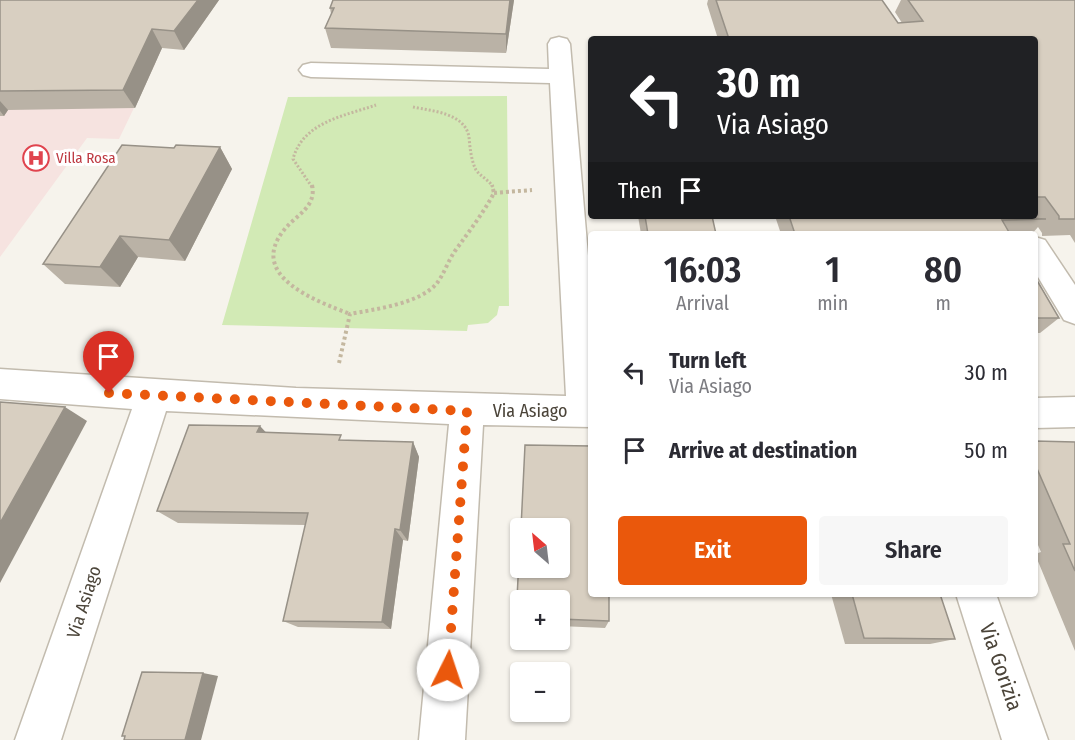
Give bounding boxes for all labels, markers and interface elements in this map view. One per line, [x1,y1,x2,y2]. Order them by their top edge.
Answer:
text: 30 m [717,58,801,108]
icon: left [618,60,696,138]
text: Via Asiago [717,109,829,141]
hospital icon: Villa Rosa [21,143,51,173]
place label: Villa Rosa [56,149,116,167]
icon: arrive [674,174,707,207]
text: Then [618,177,662,204]
text: 16:03 [664,248,741,292]
text: 1 [825,248,840,292]
text: 80 [924,248,962,292]
text: Arrival [676,291,729,315]
text: min [817,291,848,315]
text: m [935,291,951,315]
pin [83,331,134,393]
icon: arrive [92,340,125,373]
text: Turn left [669,347,747,374]
icon: left [618,356,651,389]
text: 30 m [965,359,1008,386]
text: Via Asiago [669,374,752,398]
street label: Via Asiago [493,400,567,422]
icon: arrive [618,434,651,467]
text: Arrive at destination [669,437,857,464]
text: 50 m [964,437,1008,464]
button: Exit [618,516,807,585]
button: Share [819,516,1008,585]
north arrow [510,518,570,578]
map controls [510,518,570,722]
street label: Via Asiago [62,563,106,641]
button: + [510,590,570,650]
street label: Via Gorizia [974,620,1028,714]
position arrow [416,638,480,702]
button: − [510,662,570,722]

